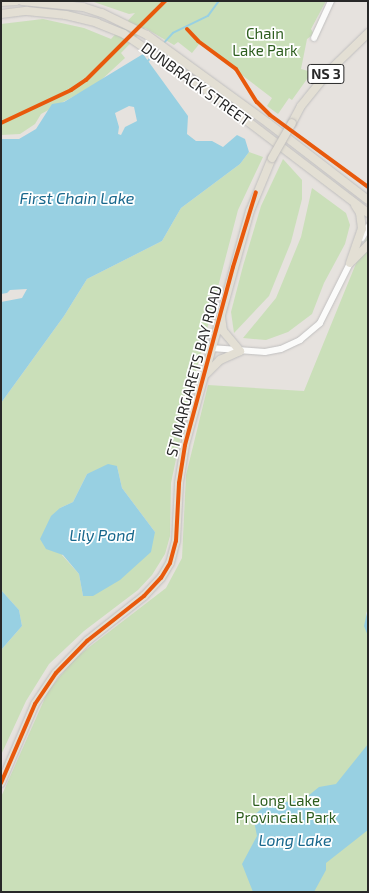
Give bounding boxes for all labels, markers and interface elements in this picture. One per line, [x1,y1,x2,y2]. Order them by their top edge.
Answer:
park label: Chain Lake Park [232,24,298,59]
street label: DUNBRACK STREET [138,38,254,130]
road number: NS 3 [307,62,345,86]
water label: First Chain Lake [20,188,134,208]
street label: ST MARGARETS BAY ROAD [162,283,226,459]
water label: Lily Pond [69,525,135,545]
park label: Long Lake Provincial Park [235,791,337,826]
water label: Long Lake [258,830,332,850]

